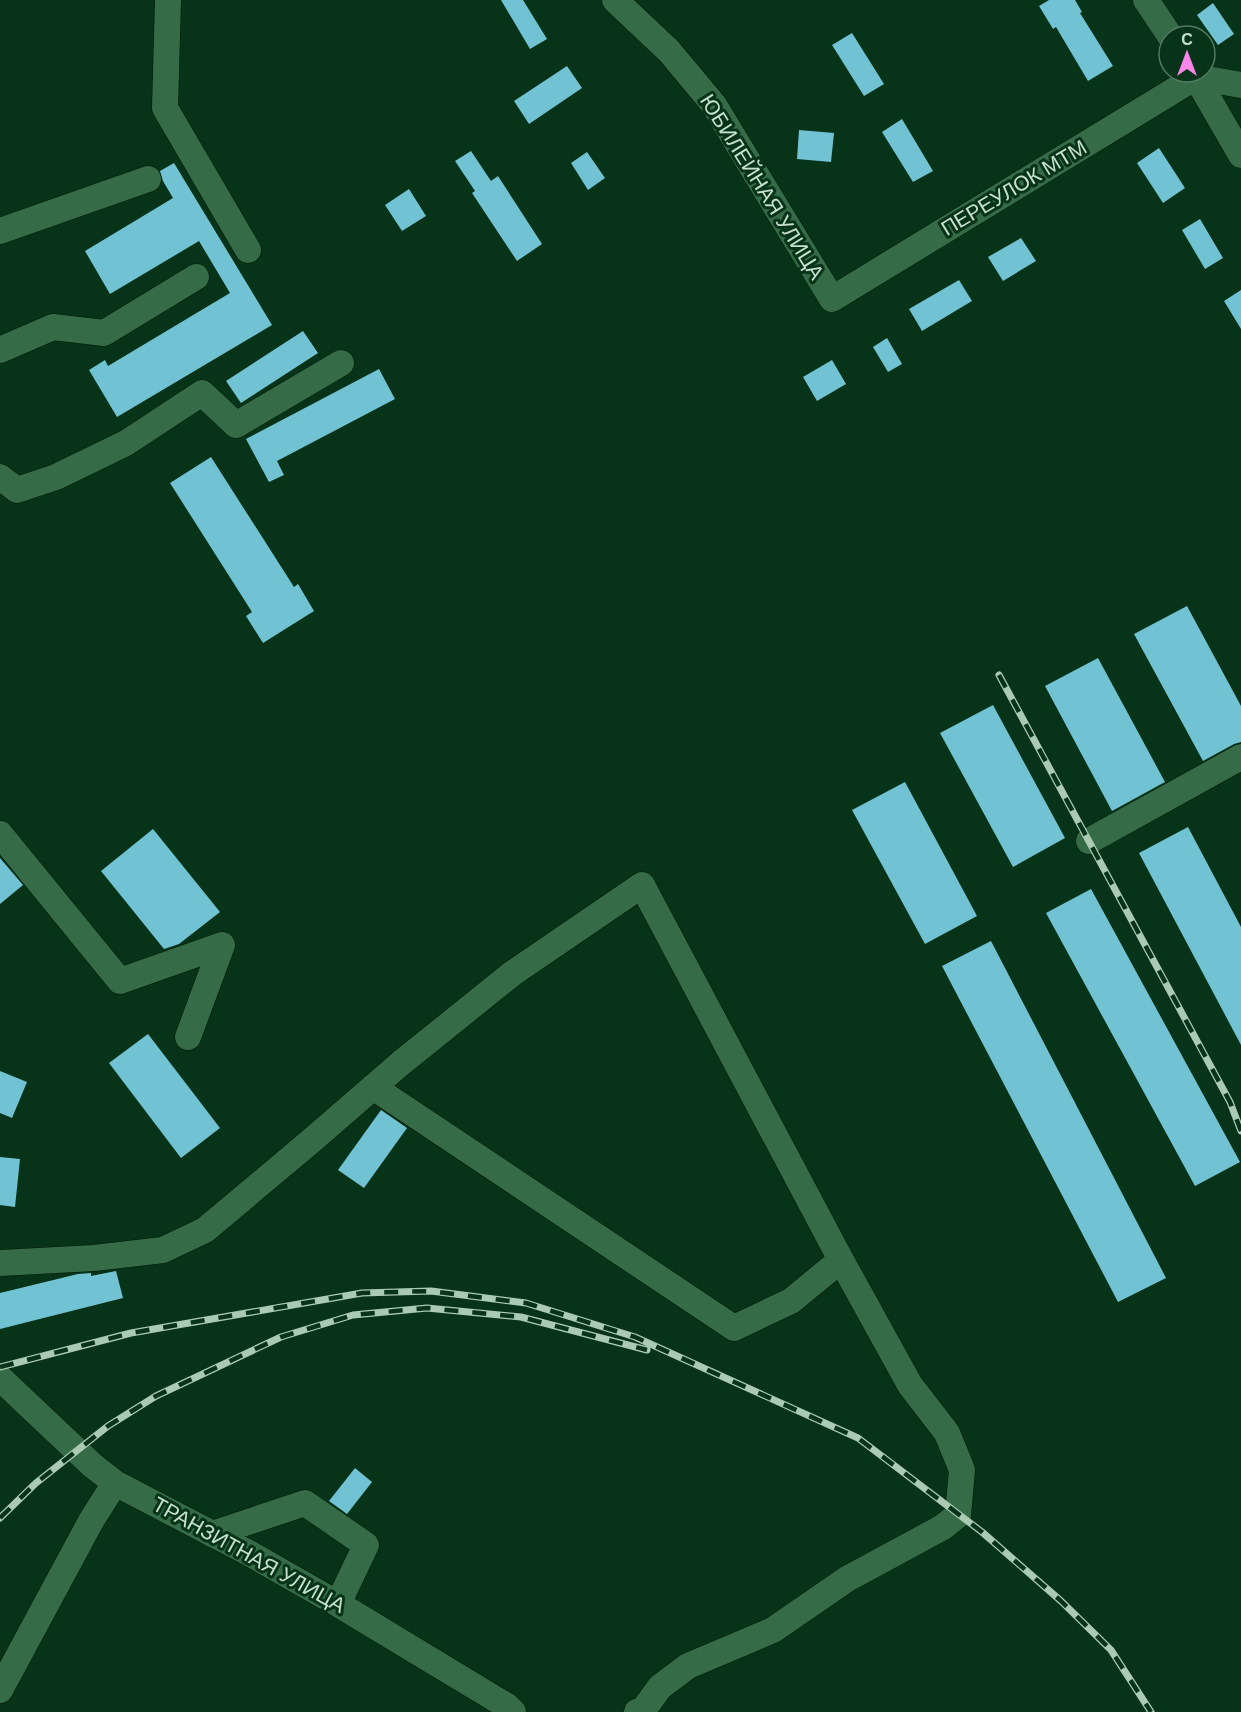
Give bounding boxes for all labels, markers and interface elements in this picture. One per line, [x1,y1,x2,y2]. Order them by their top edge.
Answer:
north arrow [1157,24,1217,84]
text: С [1181,29,1193,50]
street label: ЮБИЛЕЙНАЯ УЛИЦА [693,89,831,285]
street label: ПЕРЕУЛОК МТМ [936,133,1092,243]
street label: ТРАНЗИТНАЯ УЛИЦА [148,1490,350,1620]

